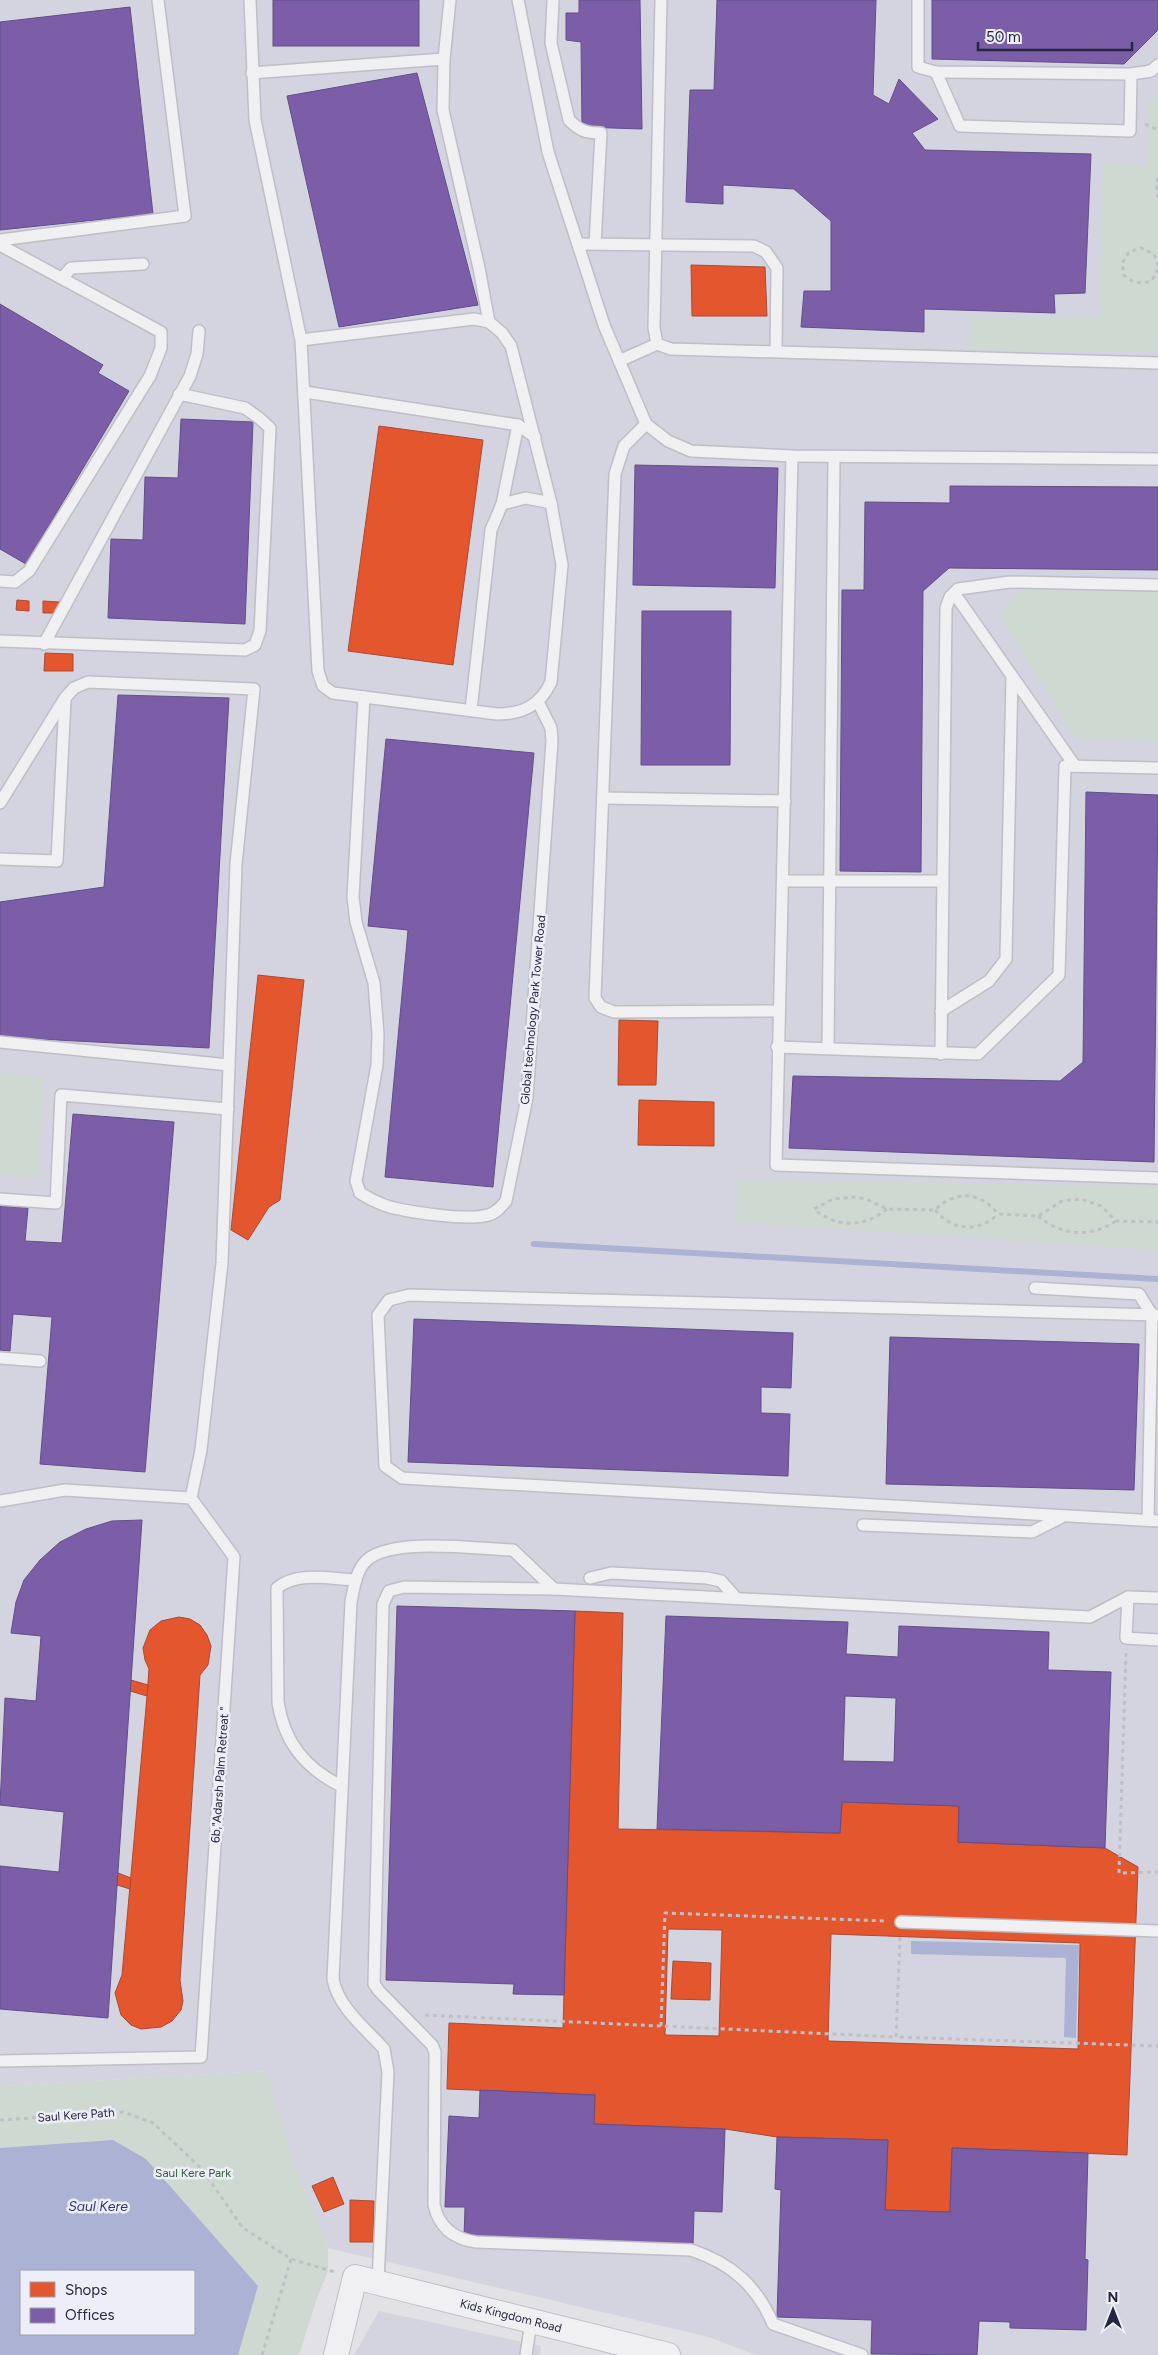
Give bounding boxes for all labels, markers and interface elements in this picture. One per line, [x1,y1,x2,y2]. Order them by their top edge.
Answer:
scale bar [978,20,1132,52]
text: 50 m [986,28,1021,46]
street label: Global technology Park Tower Road [518,915,548,1105]
street label: 6b,"Adarsh Palm Retreat " [208,1706,232,1843]
street label: Saul Kere Path [37,2105,115,2125]
park label: Saul Kere Park [155,2166,231,2180]
water label: Saul Kere [68,2198,128,2215]
legend [20,2270,195,2335]
text: Shops [65,2281,107,2299]
north arrow [1088,2285,1138,2335]
text: N [1108,2289,1118,2306]
street label: Kids Kingdom Road [459,2296,563,2335]
text: Offices [65,2306,115,2324]

